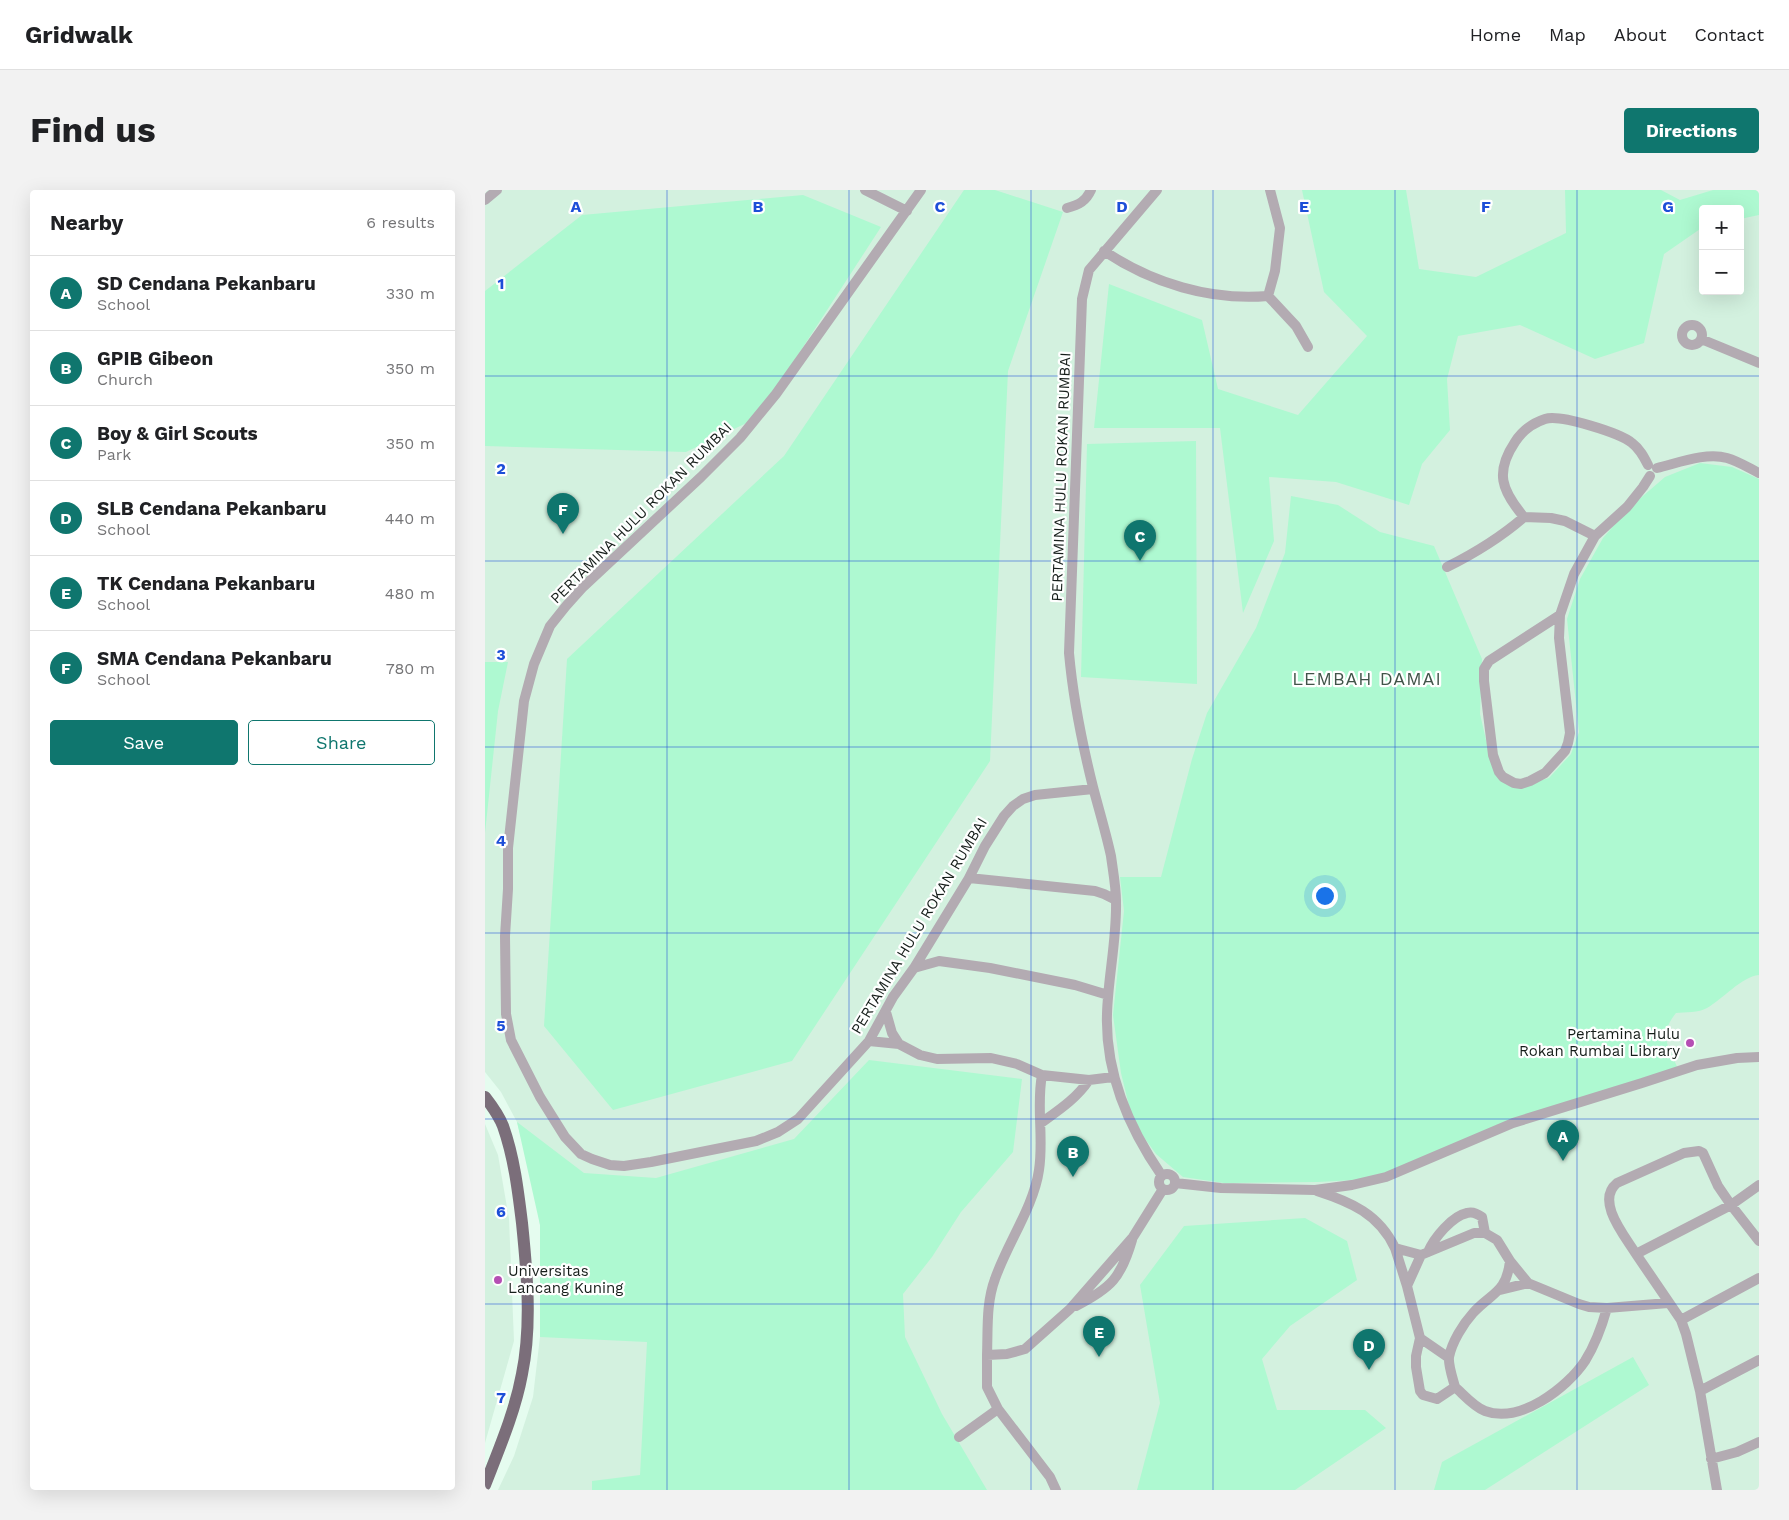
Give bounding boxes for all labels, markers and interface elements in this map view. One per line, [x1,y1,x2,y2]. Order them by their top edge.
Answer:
text: Gridwalk [25,21,133,49]
text: Home [1470,24,1521,45]
text: Map [1549,24,1586,45]
text: About [1614,24,1666,45]
text: Contact [1694,24,1764,45]
button: Directions [1624,108,1759,153]
text: Find us [30,109,156,151]
text: A [571,197,582,216]
text: B [753,197,764,216]
text: C [935,197,946,216]
text: D [1116,197,1128,216]
text: E [1299,197,1309,216]
text: F [1481,197,1491,216]
text: G [1662,197,1674,216]
map controls [1699,205,1744,295]
button: + [1699,205,1744,250]
text: Nearby [50,210,123,235]
text: 6 results [366,213,435,232]
button: − [1699,250,1744,295]
text: SD Cendana Pekanbaru [97,272,316,295]
text: 1 [498,274,504,293]
text: A [61,284,71,303]
text: 330 m [386,284,435,303]
text: School [97,295,150,314]
text: GPIB Gibeon [97,347,213,370]
street label: PERTAMINA HULU ROKAN RUMBAI [1048,352,1074,602]
text: B [61,359,71,378]
text: 350 m [386,359,435,378]
text: Church [97,370,153,389]
street label: PERTAMINA HULU ROKAN RUMBAI [547,419,735,607]
text: Boy & Girl Scouts [97,422,258,445]
text: C [61,434,71,453]
text: 350 m [386,434,435,453]
text: Park [97,445,131,464]
text: 2 [496,459,506,478]
pin: F [547,493,579,534]
text: SLB Cendana Pekanbaru [97,497,326,520]
text: D [60,509,72,528]
text: 440 m [385,509,435,528]
text: School [97,520,150,539]
pin: C [1124,520,1156,561]
text: TK Cendana Pekanbaru [97,572,315,595]
text: E [61,584,71,603]
text: 480 m [385,584,435,603]
text: School [97,595,150,614]
text: 3 [496,645,506,664]
text: SMA Cendana Pekanbaru [97,647,332,670]
text: F [61,659,71,678]
text: 780 m [386,659,435,678]
district label: LEMBAH DAMAI [1292,668,1442,689]
text: School [97,670,150,689]
button: Save [50,720,238,765]
button: Share [248,720,435,765]
street label: PERTAMINA HULU ROKAN RUMBAI [847,815,991,1037]
text: 4 [496,831,506,850]
your location [1312,883,1338,909]
text: 5 [496,1016,506,1035]
place label: Pertamina Hulu Rokan Rumbai Library [1519,1025,1680,1060]
marker: Pertamina Hulu Rokan Rumbai Library [1684,1037,1696,1049]
pin: A [1547,1120,1579,1161]
pin: B [1057,1136,1089,1177]
text: 6 [496,1202,506,1221]
place label: Universitas Lancang Kuning [508,1262,623,1297]
marker: Universitas Lancang Kuning [492,1274,504,1286]
pin: E [1083,1316,1115,1357]
pin: D [1353,1329,1385,1370]
text: 7 [496,1388,506,1407]

